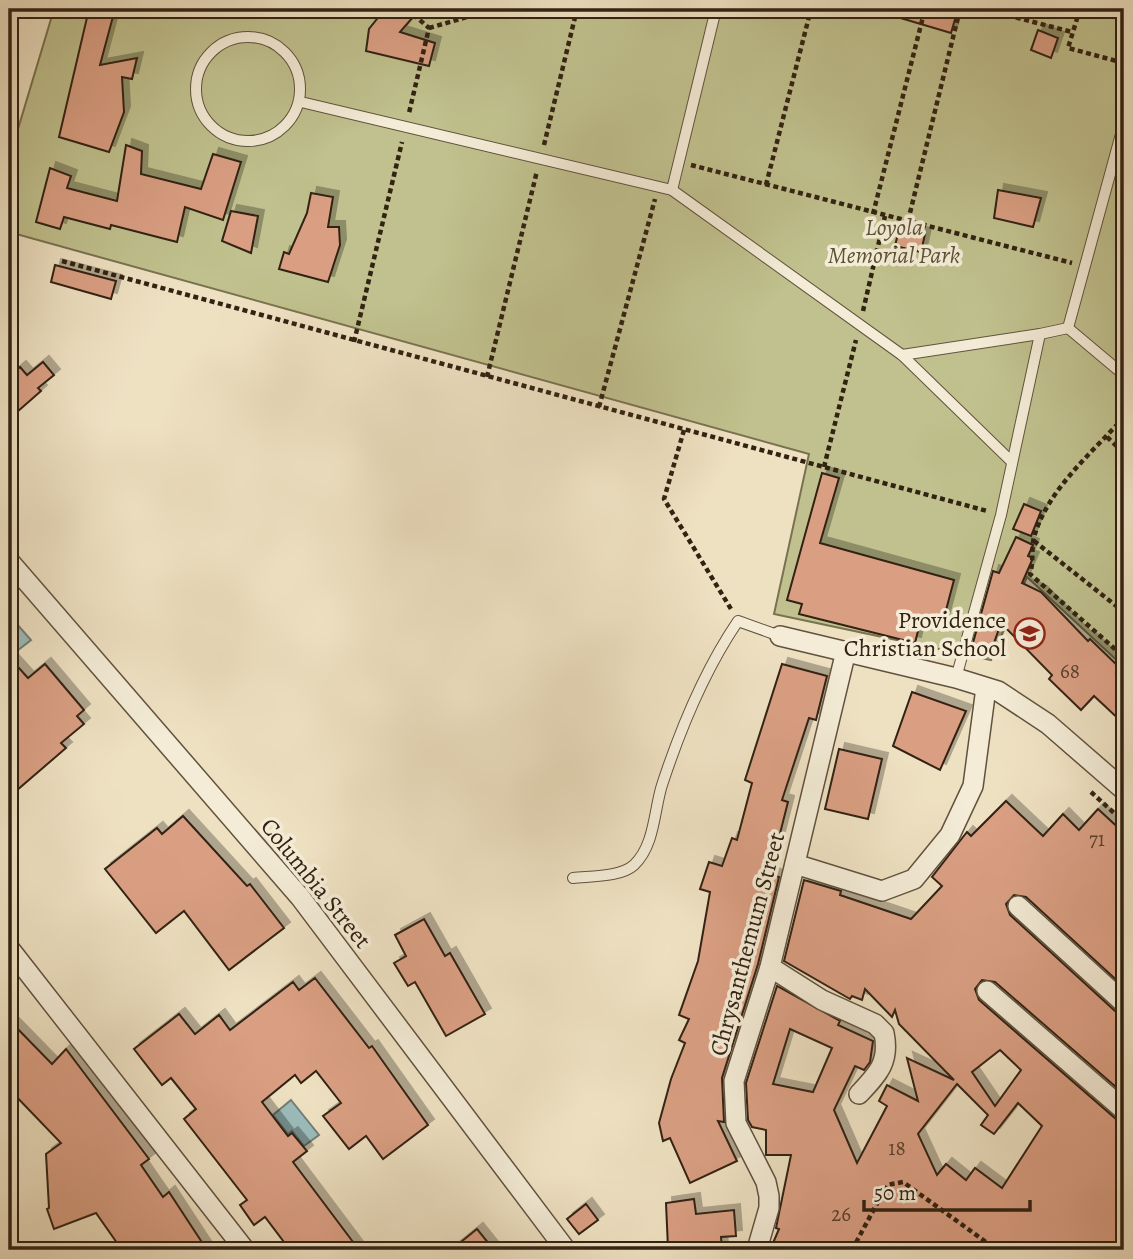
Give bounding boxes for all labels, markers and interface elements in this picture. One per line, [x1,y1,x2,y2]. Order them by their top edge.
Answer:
park label: Loyola Memorial Park [828,211,961,271]
place label: Providence Christian School [844,604,1006,664]
school or university icon: Providence Christian School [1012,617,1046,651]
house number: 68 [1060,657,1080,685]
street label: Columbia Street [253,811,379,955]
house number: 71 [1089,825,1105,853]
street label: Chrysanthemum Street [702,829,792,1059]
house number: 18 [888,1134,906,1162]
scale bar [864,1168,1030,1212]
text: 50 m [874,1179,916,1207]
house number: 26 [831,1200,851,1228]

